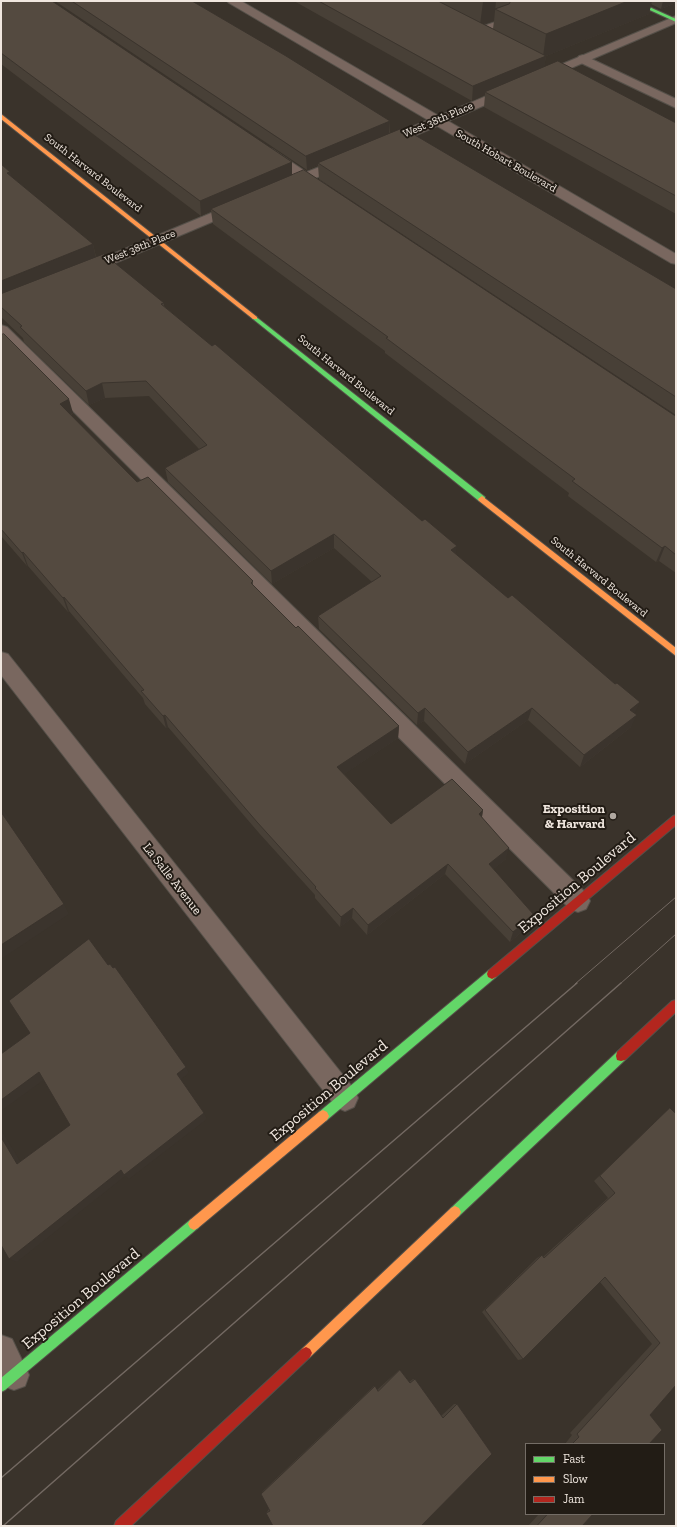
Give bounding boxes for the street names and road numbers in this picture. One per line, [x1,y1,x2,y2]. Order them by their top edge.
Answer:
street label: West 38th Place [401,99,475,141]
street label: South Hobart Boulevard [453,127,559,195]
street label: South Harvard Boulevard [41,131,145,215]
street label: West 38th Place [103,227,177,267]
street label: South Harvard Boulevard [295,332,397,418]
street label: South Harvard Boulevard [548,534,650,620]
street label: Exposition Boulevard [514,828,640,938]
street label: La Salle Avenue [139,840,205,918]
street label: Exposition Boulevard [266,1036,392,1146]
street label: Exposition Boulevard [18,1244,144,1354]

